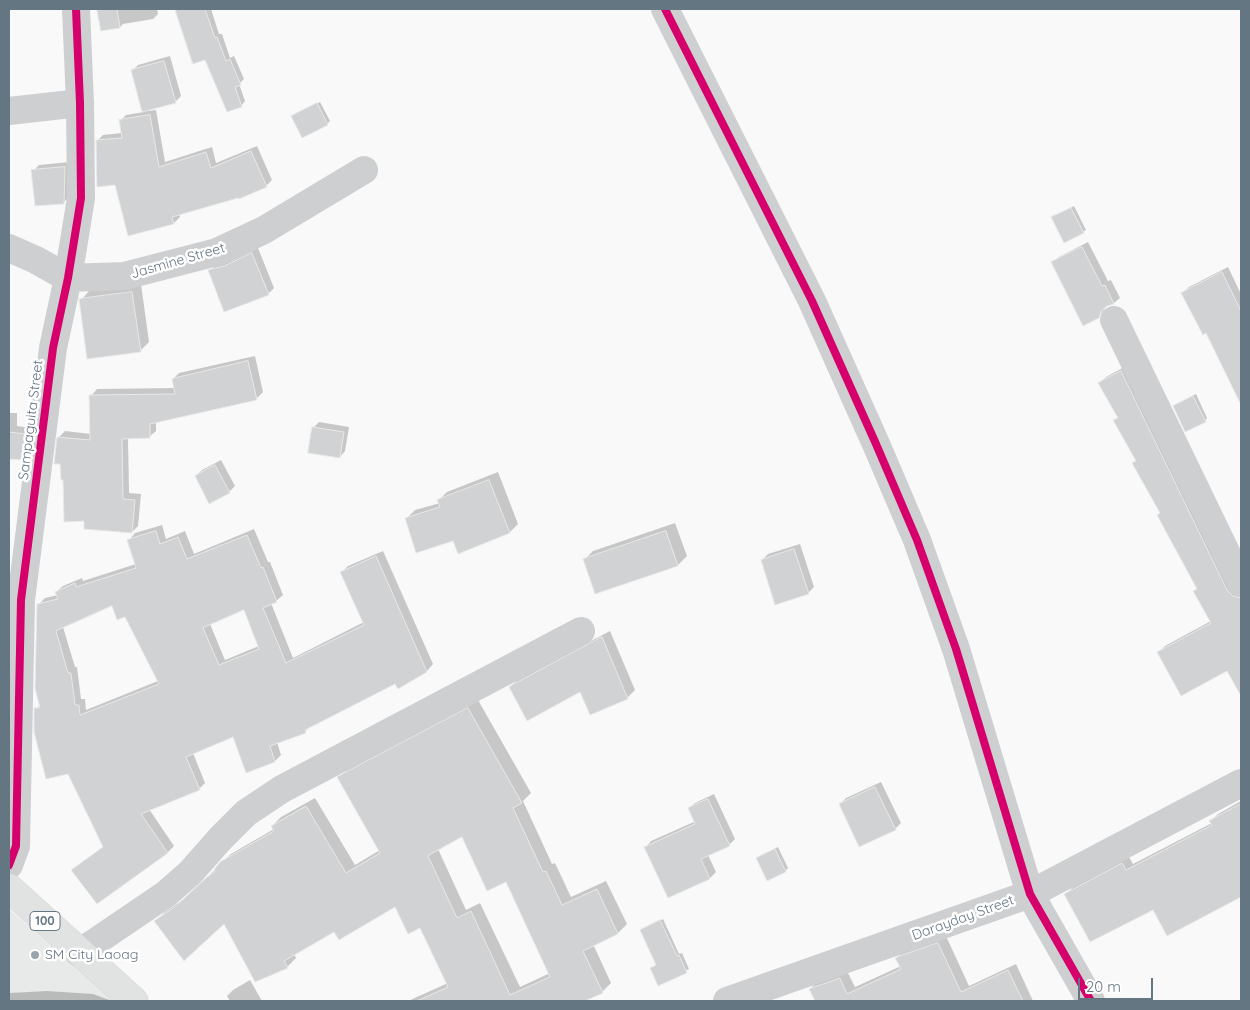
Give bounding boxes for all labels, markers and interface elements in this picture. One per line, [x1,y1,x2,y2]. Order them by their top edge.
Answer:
street label: Jasmine Street [129,240,227,282]
street label: Sampaguita Street [15,359,47,481]
street label: Darayday Street [910,892,1016,944]
road number: 100 [30,911,60,930]
place label: SM City Laoag [45,947,139,963]
marker: SM City Laoag [29,949,41,961]
scale bar [1080,968,1155,1000]
text: 20 m [1086,977,1121,996]

